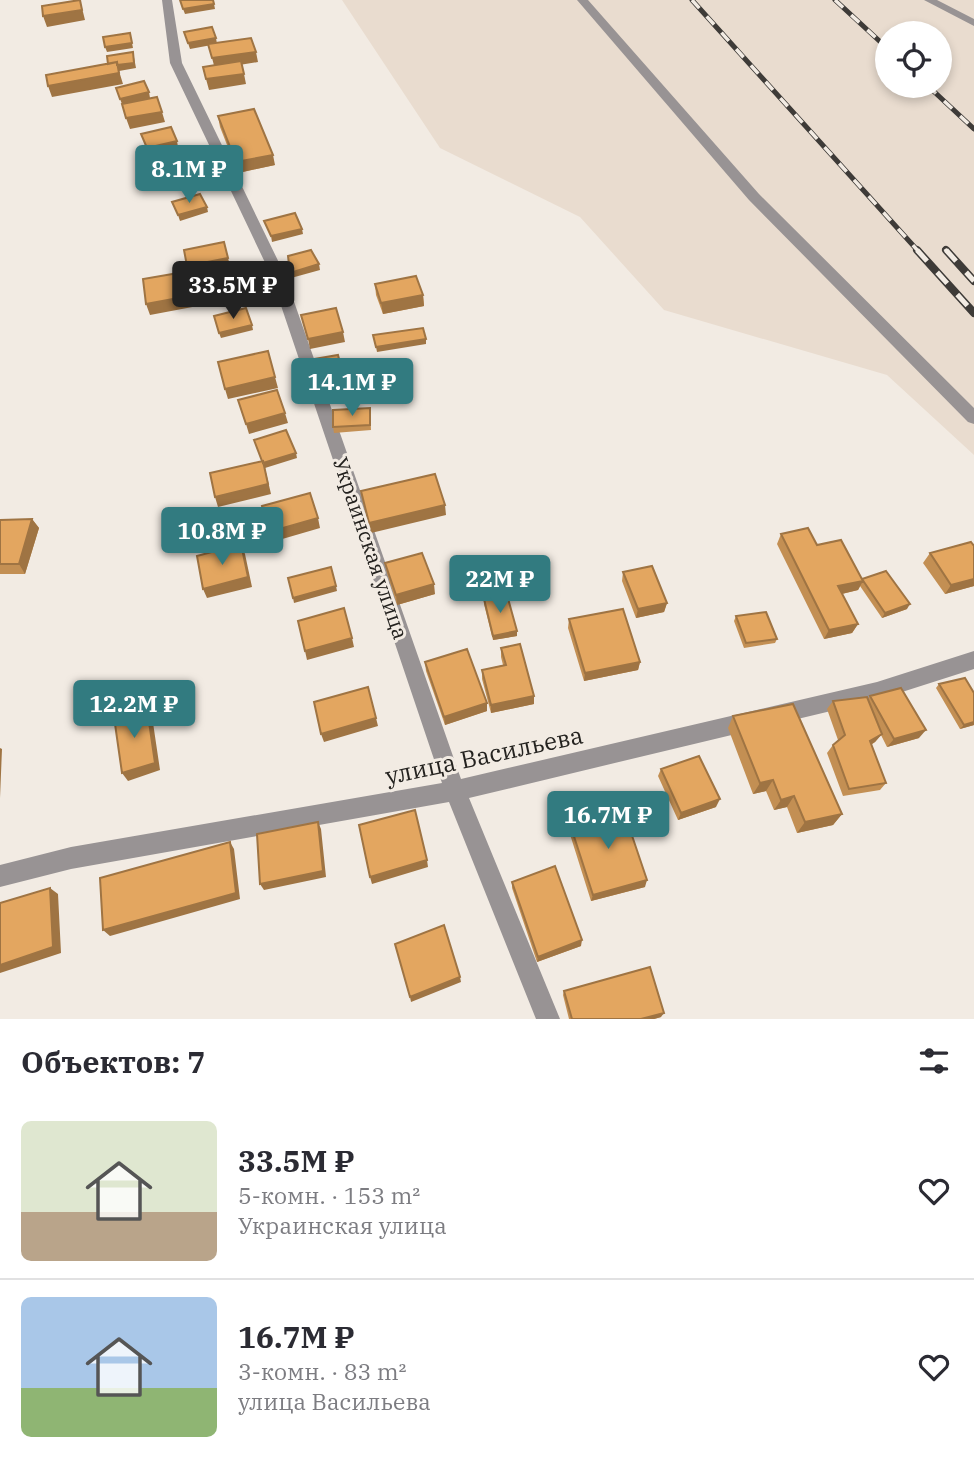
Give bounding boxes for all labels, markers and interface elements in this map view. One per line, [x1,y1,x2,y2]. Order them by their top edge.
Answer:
map controls [875,21,952,98]
button: locate [875,21,952,98]
pin: 8.1M ₽ [132,146,246,205]
text: 8.1M ₽ [151,153,227,183]
pin: 33.5M ₽ [168,262,298,321]
text: 33.5M ₽ [188,269,278,299]
pin: 14.1M ₽ [287,358,417,418]
text: 14.1M ₽ [307,366,397,396]
street label: Украинская улица [327,453,415,643]
pin: 10.8M ₽ [157,508,287,567]
text: 10.8M ₽ [177,515,267,545]
pin: 22M ₽ [451,556,549,615]
text: 22M ₽ [465,563,535,593]
pin: 12.2M ₽ [69,680,199,740]
text: 12.2M ₽ [89,688,179,718]
street label: улица Васильева [382,718,586,792]
pin: 16.7M ₽ [543,792,673,851]
text: 16.7M ₽ [563,799,653,829]
text: Объектов: 7 [21,1042,205,1081]
icon: filters [915,1042,953,1080]
text: 33.5M ₽ [238,1141,355,1180]
icon: home [77,1149,161,1233]
icon: heart [915,1172,953,1210]
text: 5-комн. · 153 m² [238,1180,420,1210]
text: Украинская улица [238,1210,447,1240]
text: 16.7M ₽ [238,1317,355,1356]
icon: home [77,1325,161,1409]
icon: heart [915,1348,953,1386]
text: 3-комн. · 83 m² [238,1356,407,1386]
text: улица Васильева [238,1386,431,1416]

